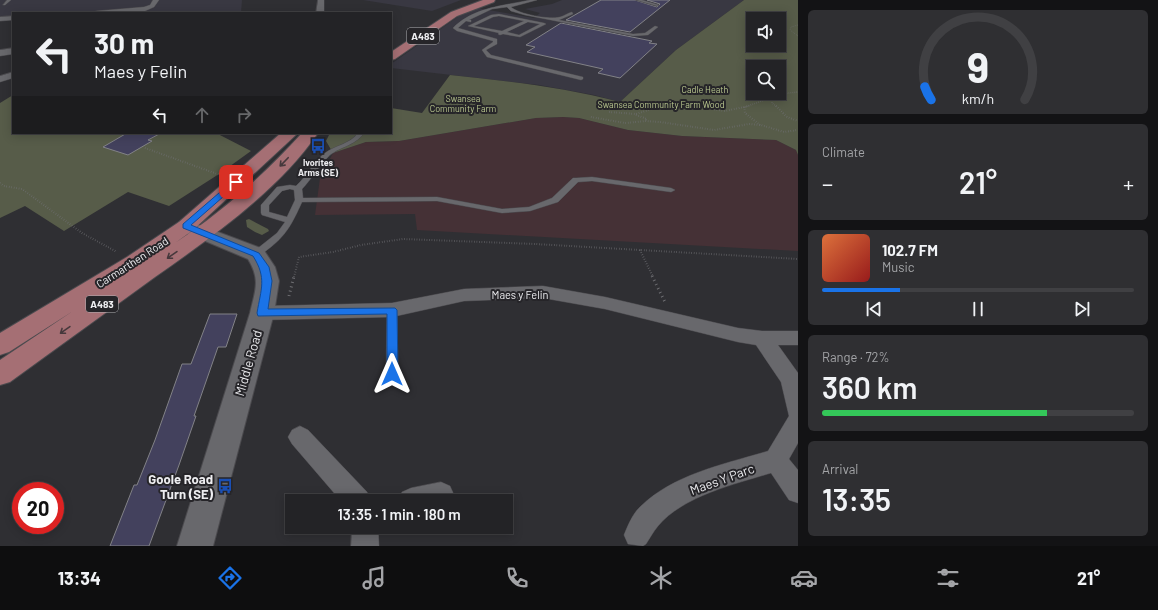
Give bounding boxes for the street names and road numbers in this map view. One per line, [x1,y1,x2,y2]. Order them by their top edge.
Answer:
road number: A483 [407,28,439,44]
street label: Carmarthen Road [94,234,170,290]
street label: Maes y Felin [492,288,549,301]
road number: A483 [86,296,118,312]
street label: Middle Road [231,328,265,398]
street label: Maes Y Parc [688,460,757,498]

